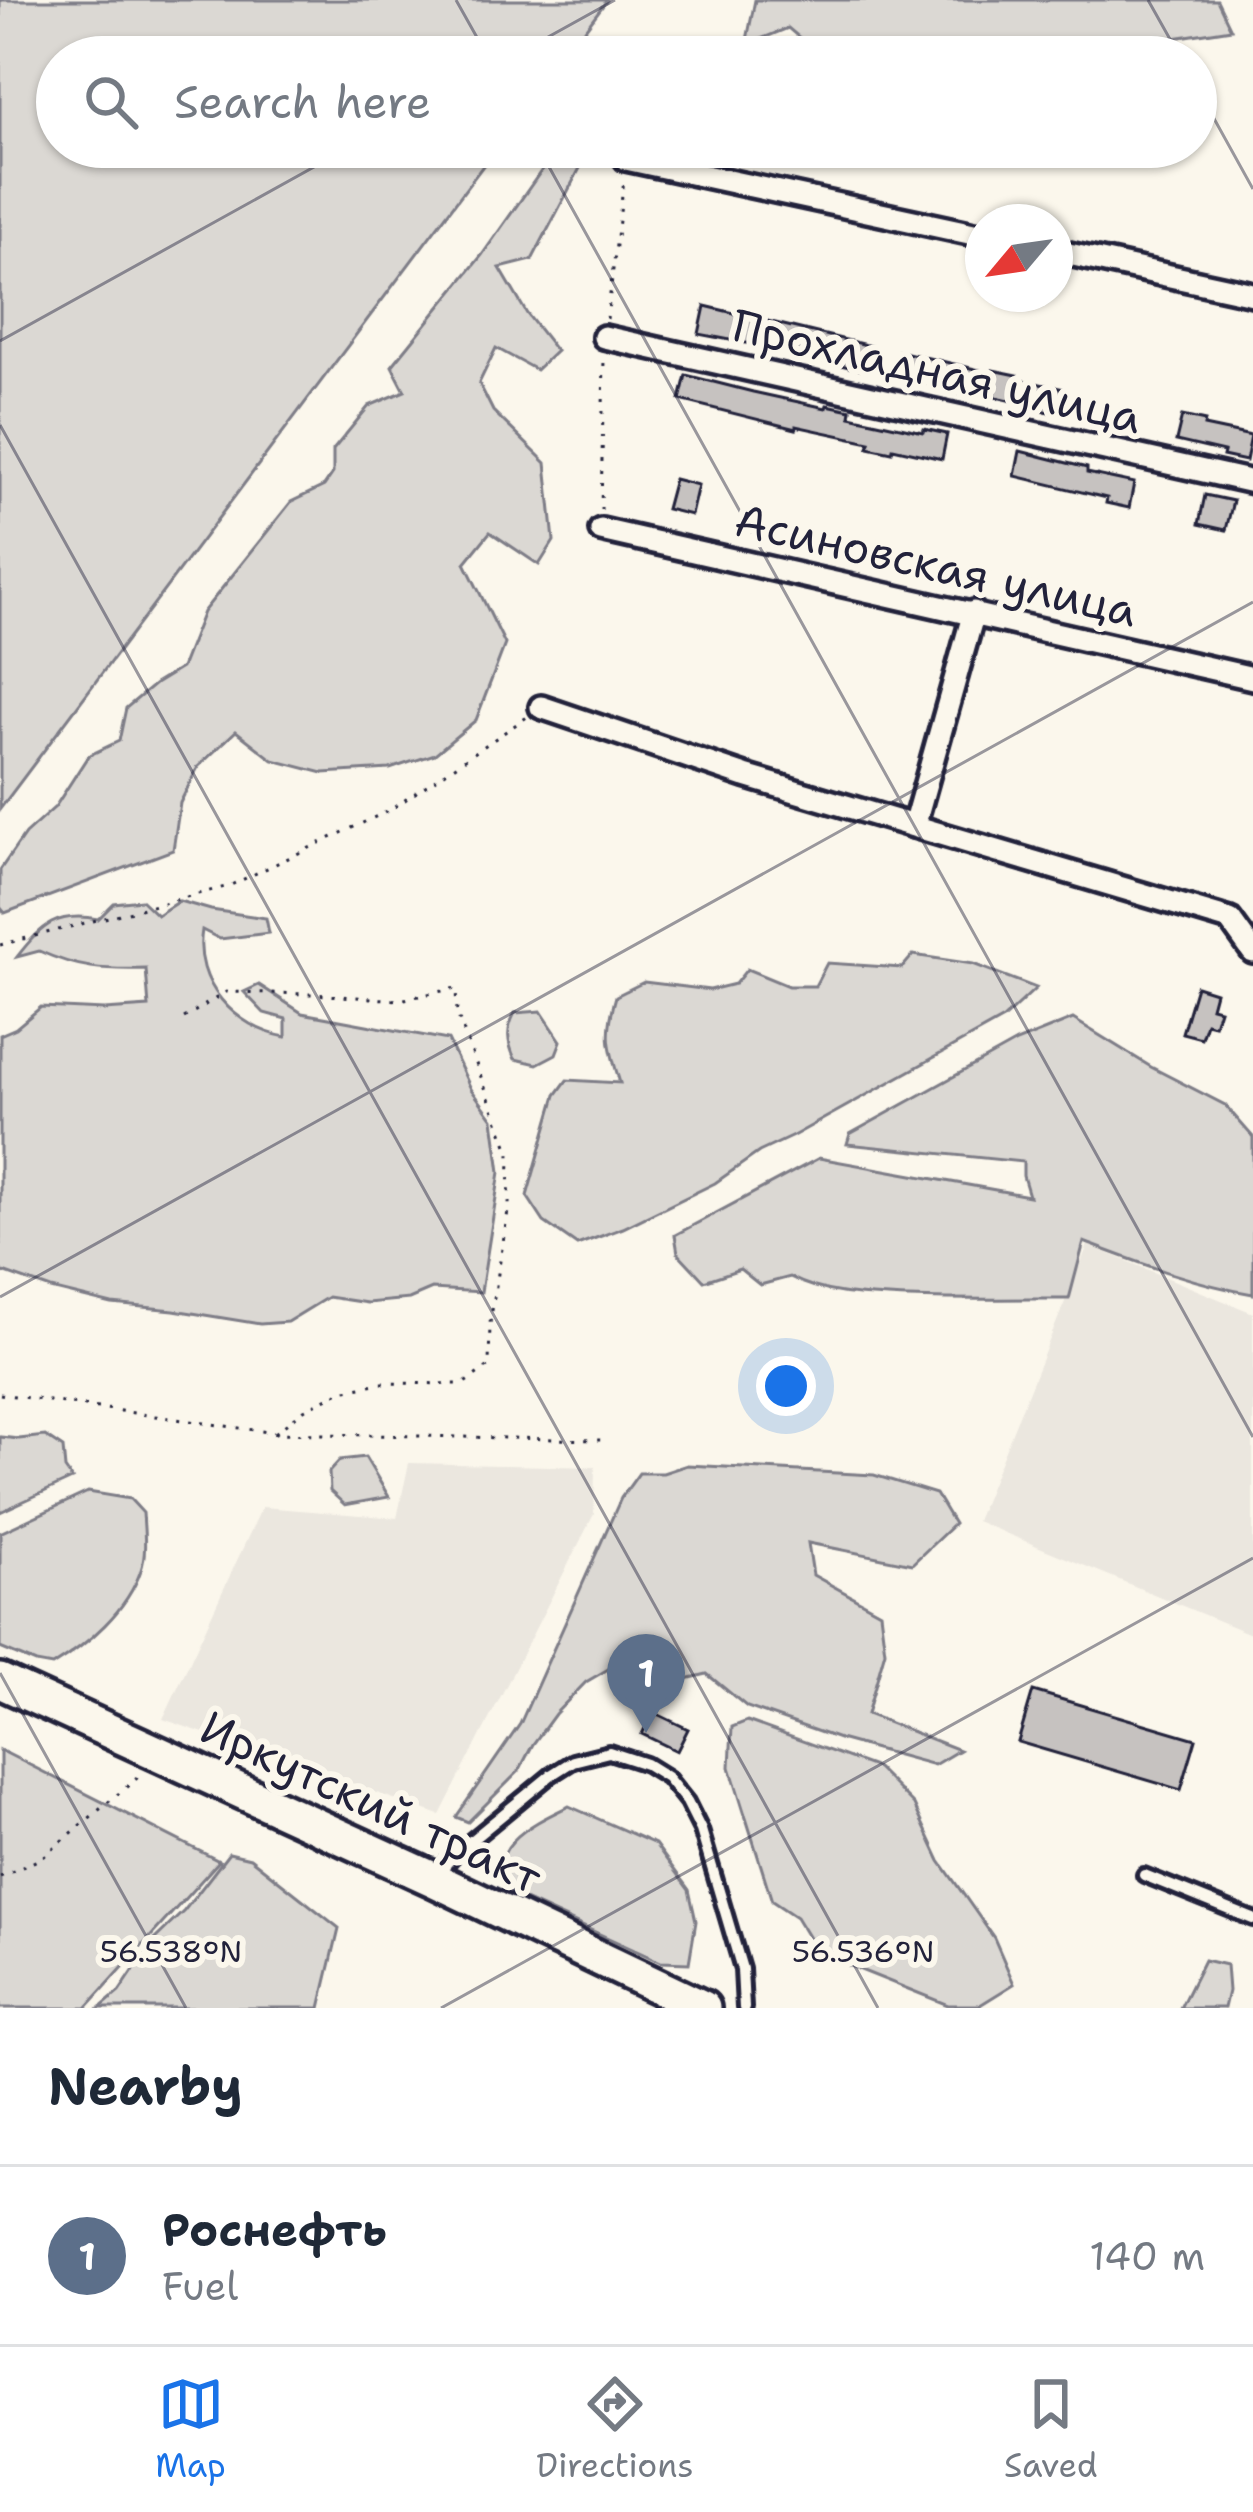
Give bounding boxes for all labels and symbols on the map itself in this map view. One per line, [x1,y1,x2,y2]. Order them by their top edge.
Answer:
north arrow [965,204,1073,312]
street label: Прохладная улица [727,295,1147,447]
street label: Асиновская улица [729,490,1143,640]
your location [756,1356,816,1416]
pin: 1 [607,1634,685,1733]
street label: Иркутский тракт [191,1697,552,1908]
text: 56.538°N [100,1931,242,1972]
text: 56.536°N [792,1931,934,1972]

